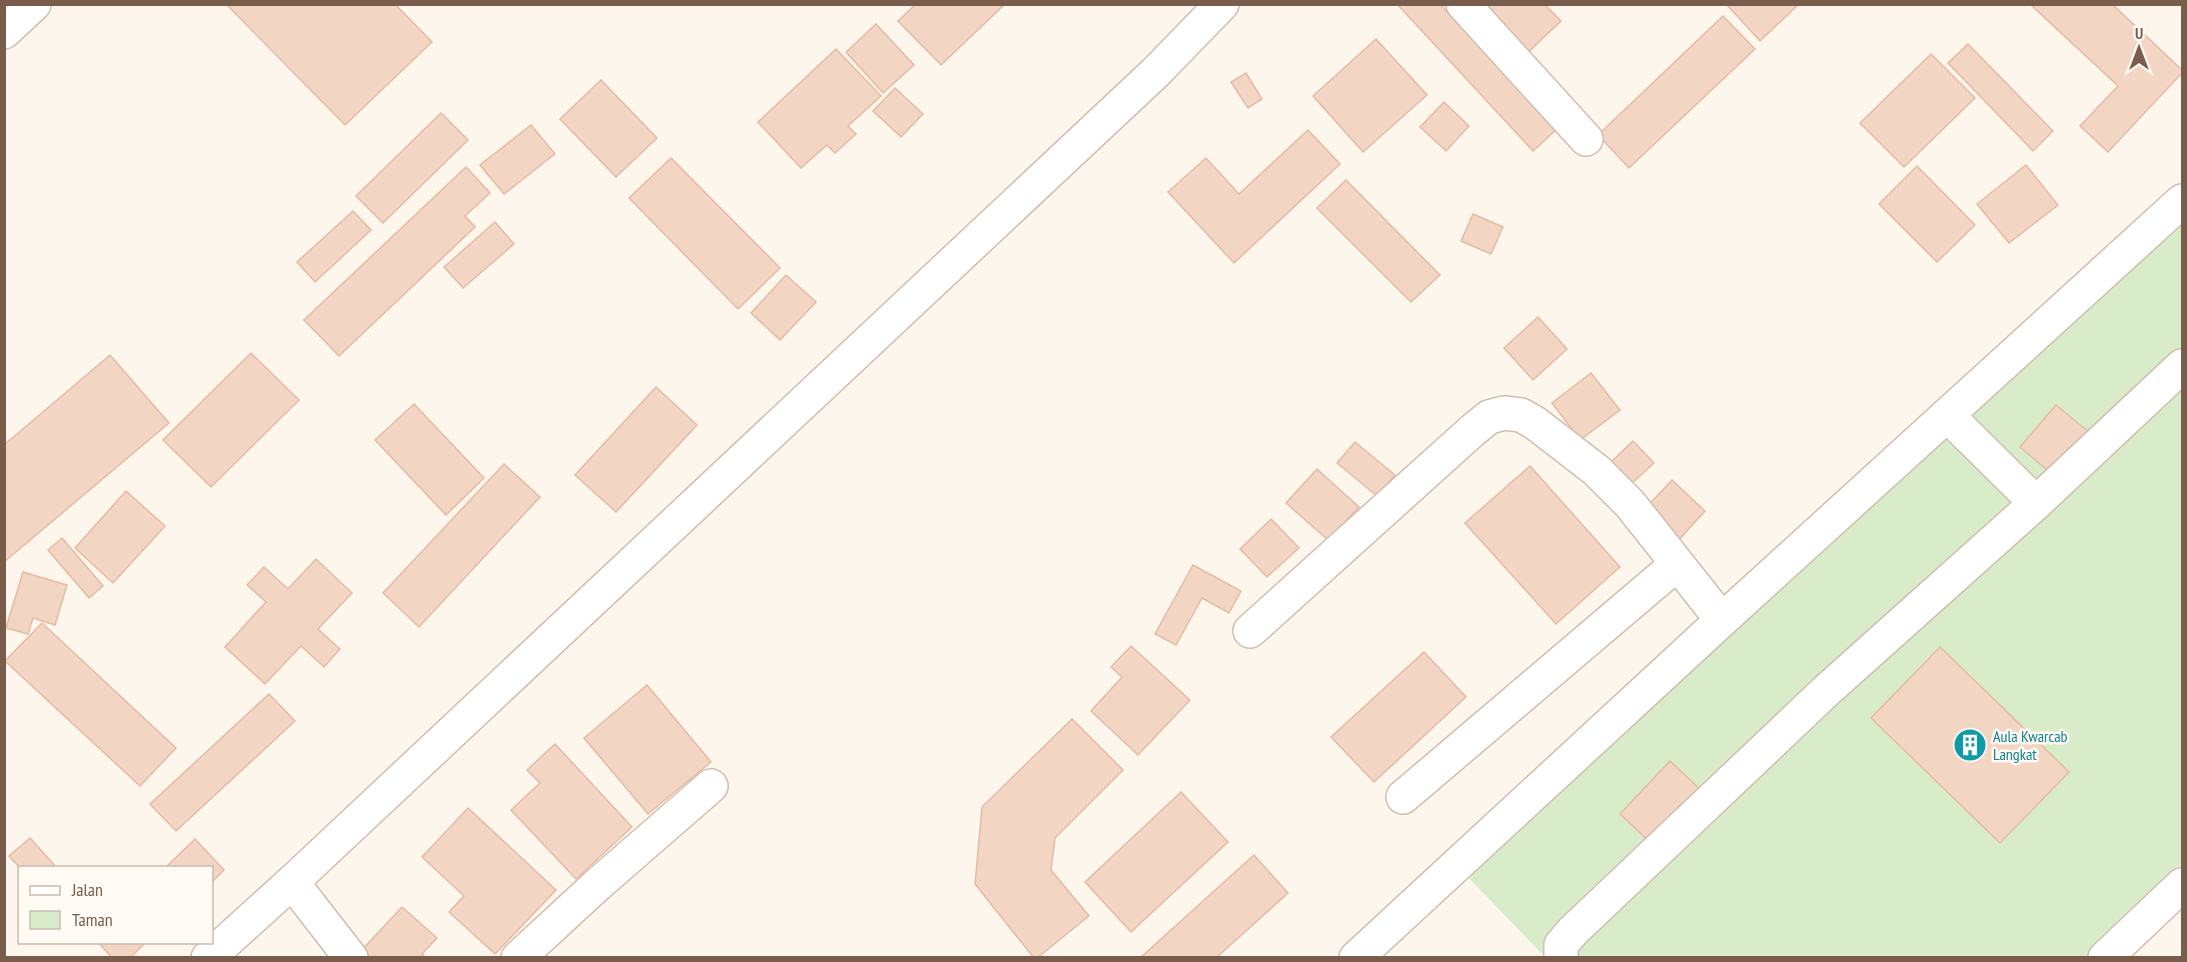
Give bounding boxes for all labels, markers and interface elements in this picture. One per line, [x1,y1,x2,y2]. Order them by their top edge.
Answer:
north arrow [2109,18,2169,78]
text: U [2135,23,2143,43]
place label: Aula Kwarcab Langkat [1993,726,2068,764]
building icon: Aula Kwarcab Langkat [1952,727,1988,763]
legend [18,866,213,944]
text: Jalan [71,878,103,901]
text: Taman [72,908,113,931]

